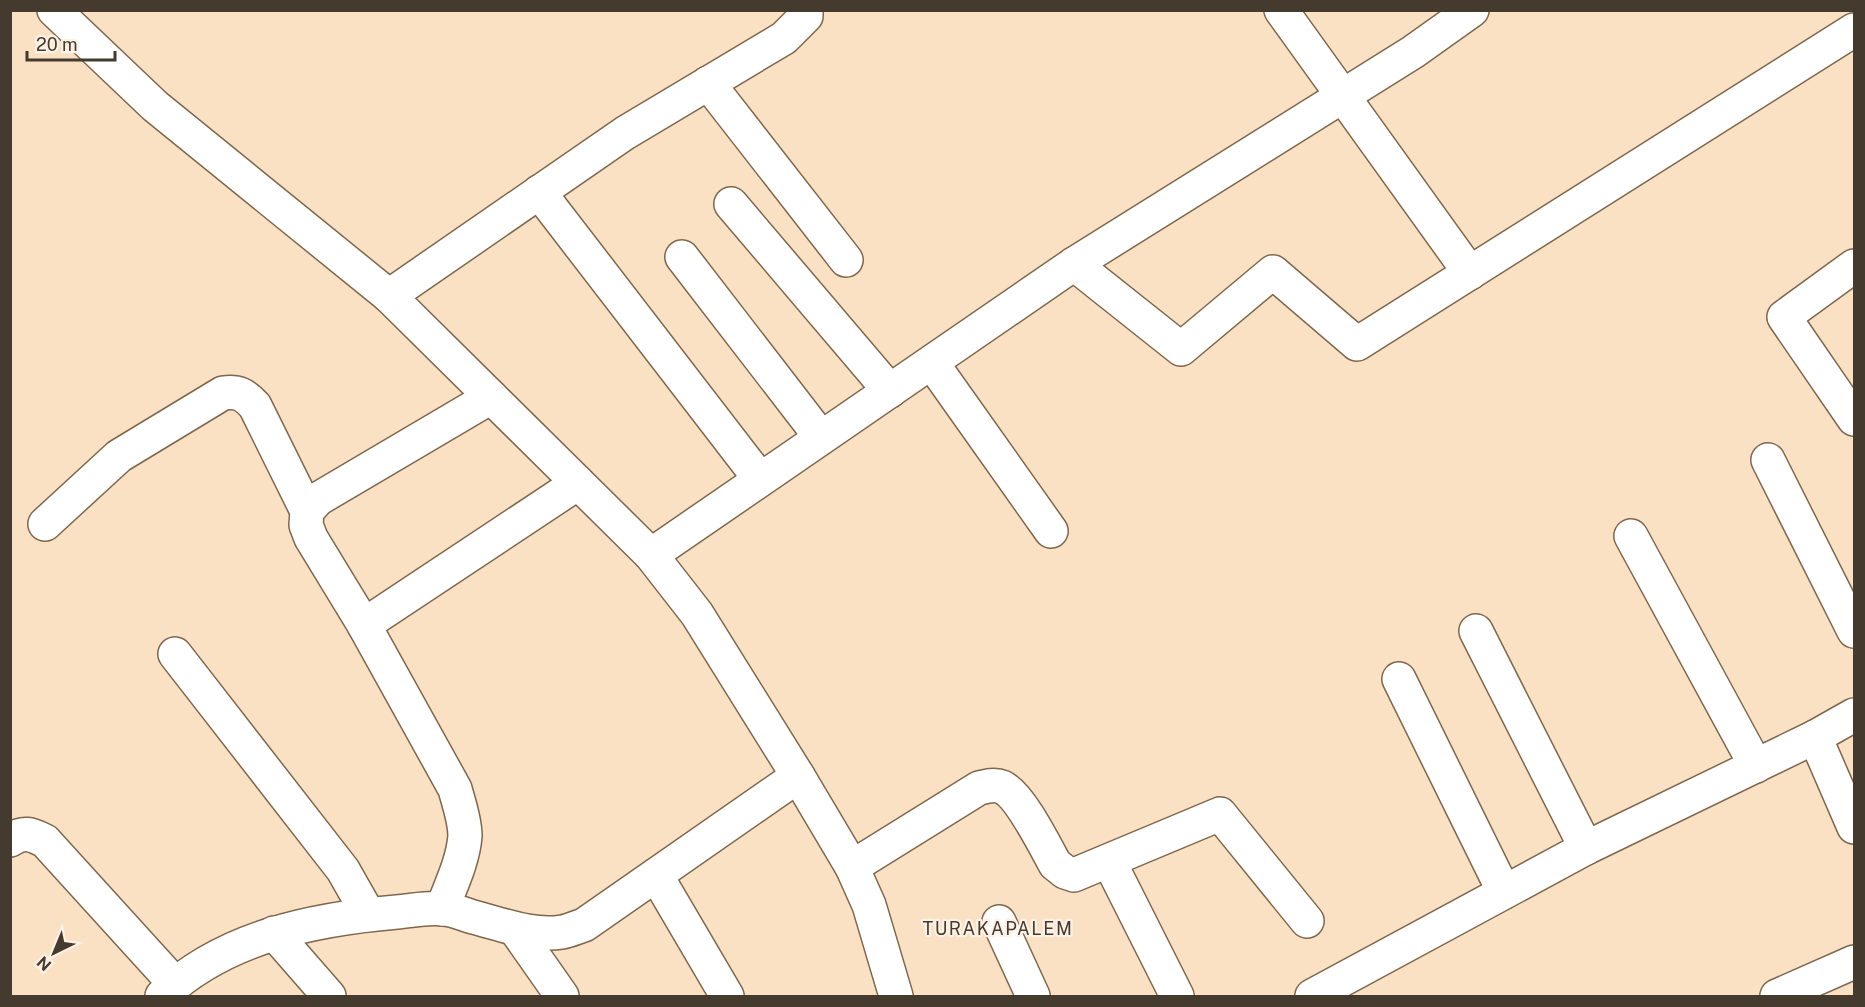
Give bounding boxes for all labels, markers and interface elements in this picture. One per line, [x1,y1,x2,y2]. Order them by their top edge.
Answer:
scale bar [27,24,116,62]
text: 20 m [36,34,78,55]
district label: TURAKAPALEM [923,918,1073,939]
north arrow [24,923,84,983]
text: N [33,952,55,975]

